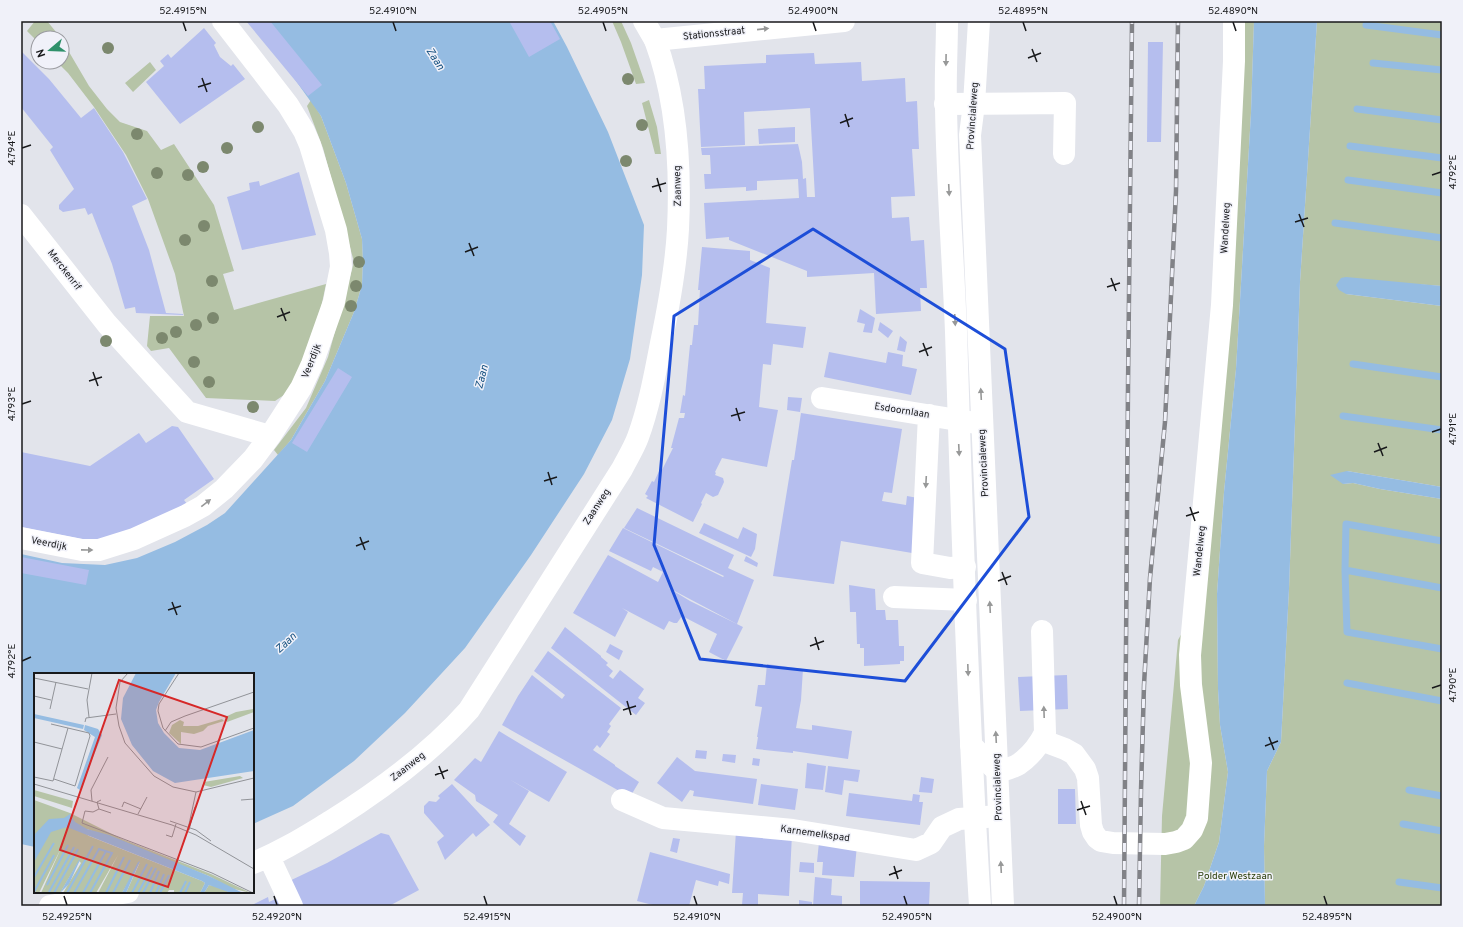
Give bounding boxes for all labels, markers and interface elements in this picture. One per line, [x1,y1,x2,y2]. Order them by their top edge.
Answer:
text: 52.4915°N [159,5,207,18]
text: 52.4910°N [369,5,417,18]
text: 52.4905°N [578,5,628,18]
text: 52.4900°N [788,5,838,18]
text: 52.4895°N [998,5,1048,18]
text: 52.4890°N [1208,5,1258,18]
street label: Stationsstraat [682,24,746,44]
one-way arrow [757,26,769,32]
north arrow [30,30,70,70]
water label: Zaan [423,45,447,73]
text: N [34,47,49,59]
one-way arrow [943,54,950,66]
street label: Provincialeweg [964,82,982,150]
text: 4.794°E [6,131,19,165]
text: 4.792°E [1447,155,1460,189]
street label: Zaanweg [671,165,685,207]
one-way arrow [946,184,952,197]
street label: Wandelweg [1218,202,1234,254]
street label: Merckenrif [44,247,84,293]
one-way arrow [952,314,958,327]
street label: Veerdijk [299,342,325,380]
water label: Zaan [472,364,492,390]
text: 4.793°E [6,387,19,421]
one-way arrow [977,388,984,400]
street label: Esdoornlaan [873,400,931,422]
text: 4.791°E [1447,413,1460,445]
street label: Provincialeweg [976,429,992,497]
one-way arrow [956,444,963,456]
one-way arrow [922,476,929,488]
street label: Zaanweg [580,486,614,528]
one-way arrow [201,498,212,507]
street label: Wandelweg [1191,525,1209,577]
street label: Veerdijk [30,534,68,554]
one-way arrow [81,547,94,553]
one-way arrow [987,601,994,613]
water label: Zaan [272,630,300,656]
text: 4.792°E [6,644,19,678]
one-way arrow [965,664,971,677]
text: 4.790°E [1447,667,1460,703]
inset map [34,673,254,893]
one-way arrow [1041,705,1047,718]
one-way arrow [993,730,999,743]
street label: Zaanweg [388,749,428,785]
street label: Provincialeweg [990,753,1006,821]
street label: Karnemelkspad [779,823,851,845]
one-way arrow [998,861,1005,873]
park label: Polder Westzaan [1198,870,1272,883]
text: 52.4925°N [42,911,92,924]
text: 52.4920°N [252,911,302,924]
text: 52.4915°N [463,911,511,924]
text: 52.4910°N [673,911,721,924]
text: 52.4905°N [882,911,932,924]
text: 52.4900°N [1092,911,1142,924]
text: 52.4895°N [1302,911,1352,924]

